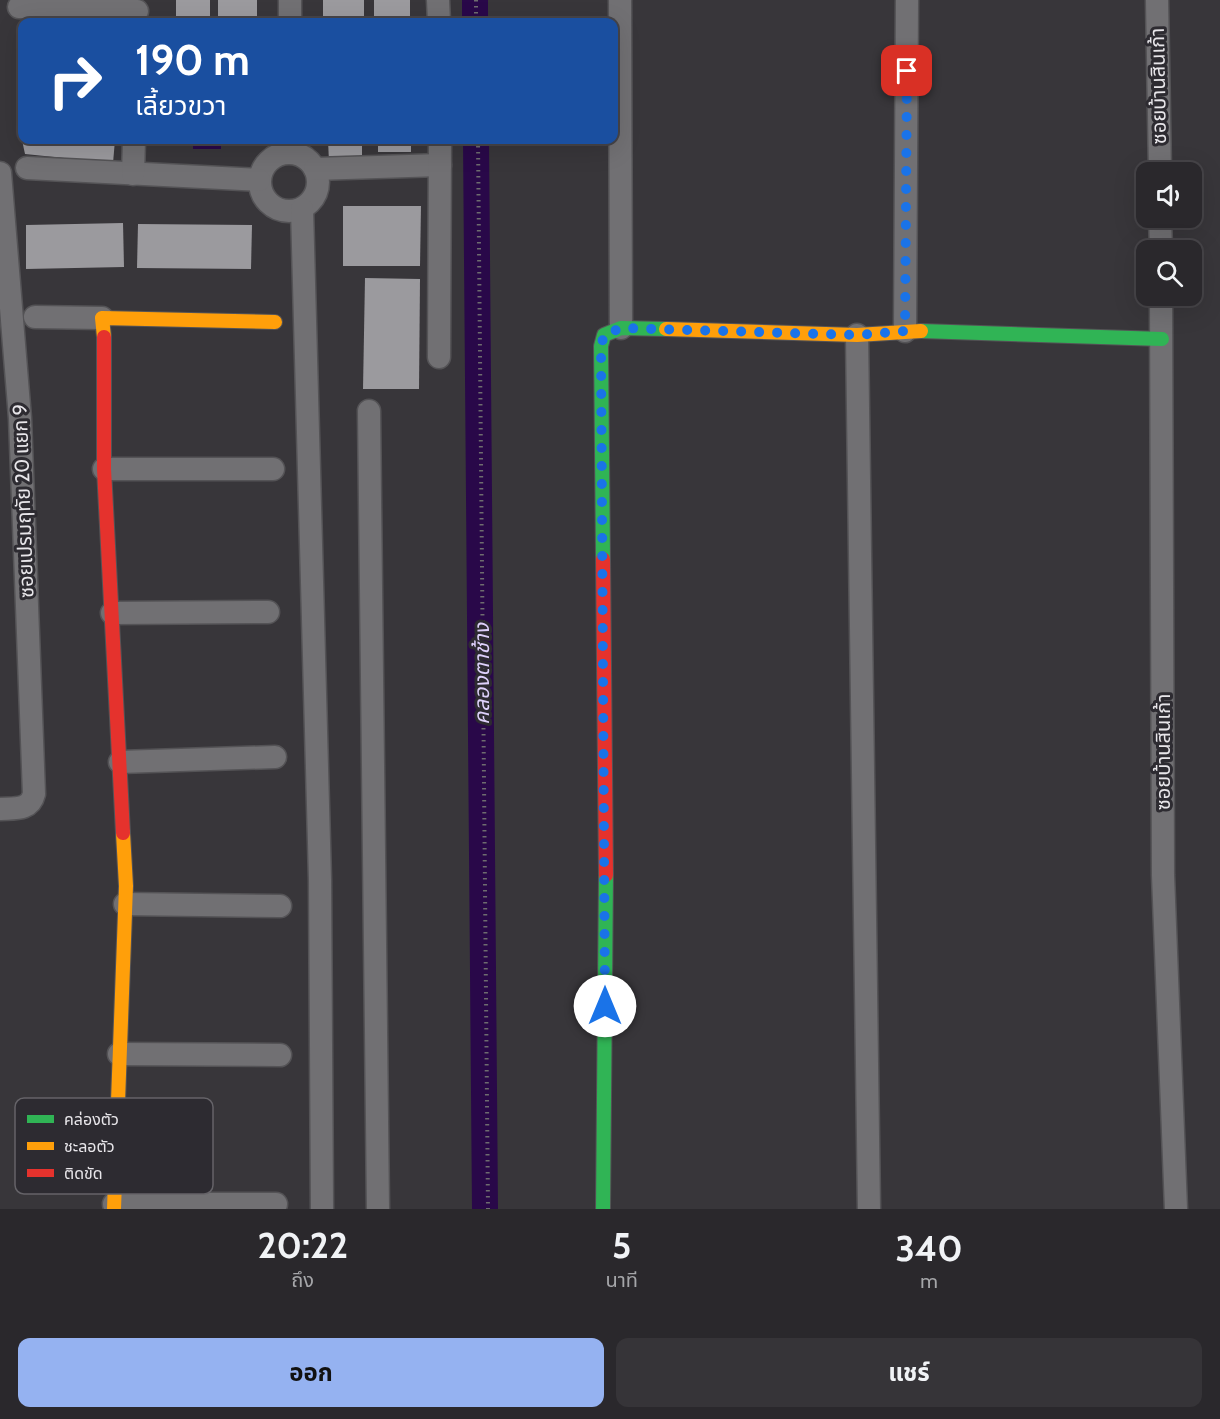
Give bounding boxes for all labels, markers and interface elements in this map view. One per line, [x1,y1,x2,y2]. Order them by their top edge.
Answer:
street label: ซอยบ้านสินเก้า [1145,27,1171,145]
text: 190 m [135,34,250,86]
icon: right [36,42,114,120]
pin [881,45,932,96]
icon: arrive [890,54,923,87]
text: เลี้ยวขวา [135,89,226,122]
map controls [1136,162,1202,306]
button: sound [1136,162,1202,228]
button: search [1136,240,1202,306]
street label: ซอยเปรมฤทัย 20 แยก 9 [8,403,38,599]
water label: คลองตาช้าง [469,622,494,725]
street label: ซอยบ้านสินเก้า [1151,694,1175,810]
position arrow [573,974,637,1038]
legend [15,1098,213,1194]
text: คล่องตัว [64,1110,119,1129]
text: ชะลอตัว [64,1137,115,1156]
text: ติดขัด [64,1164,103,1183]
text: 20:22 [257,1223,348,1267]
text: 5 [612,1223,631,1267]
text: 340 [895,1226,963,1270]
text: ถึง [291,1268,314,1292]
text: นาที [605,1268,638,1292]
text: m [920,1269,938,1293]
button: ออก [18,1338,604,1407]
button: แชร์ [616,1338,1202,1407]

